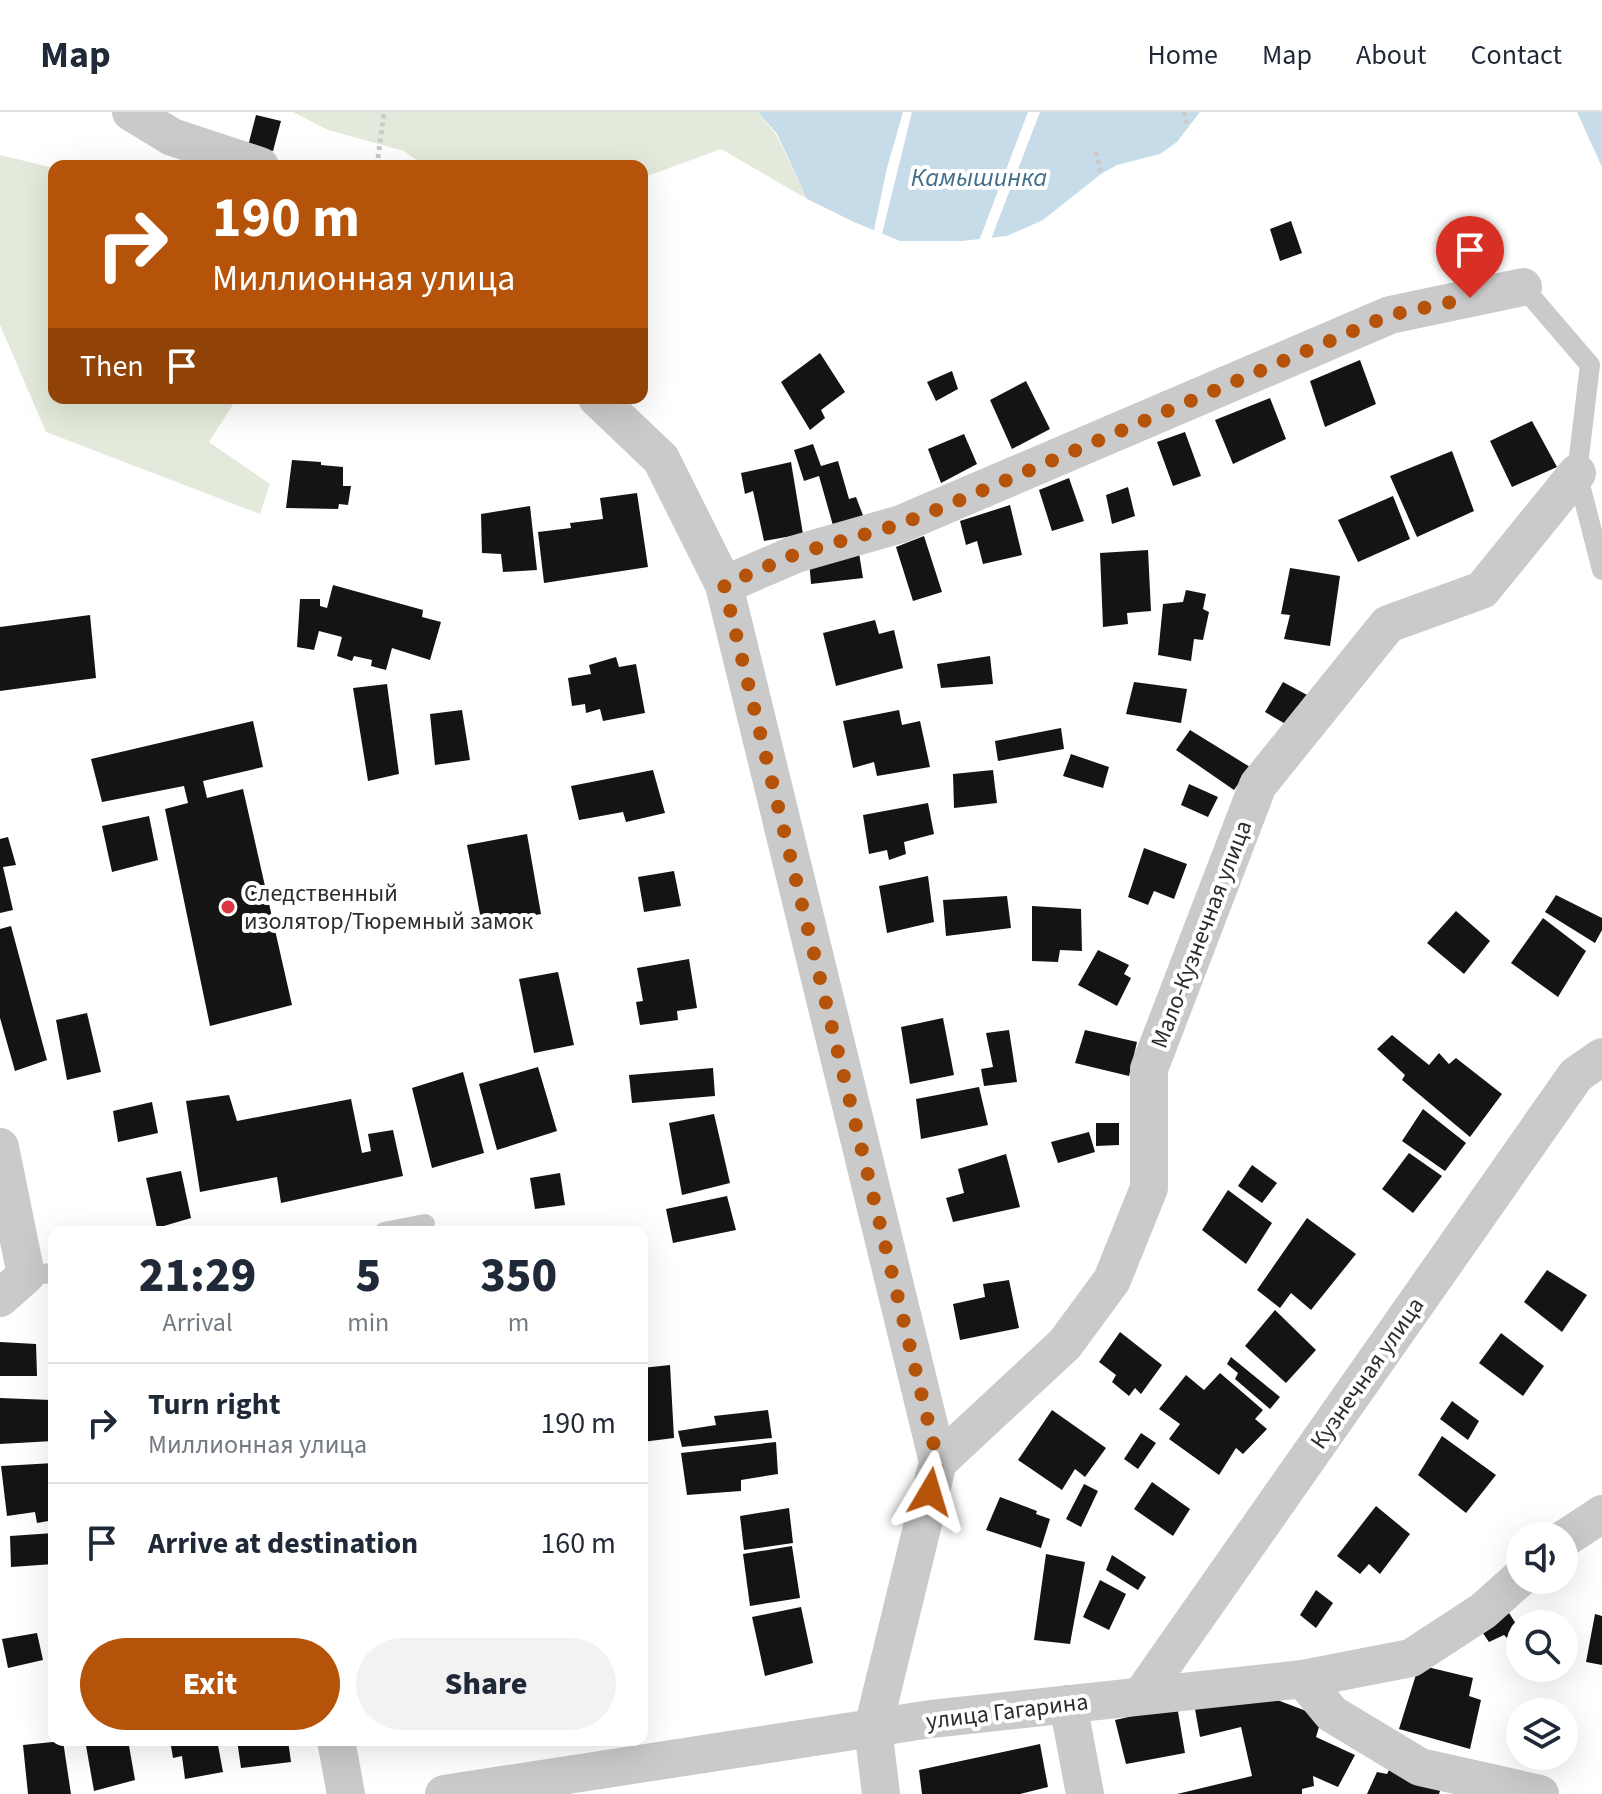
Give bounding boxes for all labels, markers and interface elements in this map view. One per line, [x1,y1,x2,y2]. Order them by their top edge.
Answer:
text: Map [40,28,111,82]
text: Home [1147,35,1218,75]
text: Map [1262,35,1312,75]
text: About [1356,35,1427,75]
text: Contact [1471,35,1562,75]
water label: Камышинка [911,159,1047,196]
text: 190 m [212,179,360,258]
icon: right [80,192,184,296]
pin [1436,216,1504,298]
icon: arrive [1448,228,1492,272]
text: Миллионная улица [212,253,515,304]
icon: arrive [160,344,204,388]
text: Then [80,345,144,388]
street label: Мало-Кузнечная улица [1142,815,1261,1053]
place label: Следственный изолятор/Тюремный замок [244,876,533,939]
marker: Следственный изолятор/Тюремный замок [219,898,237,916]
text: 21:29 [139,1242,256,1310]
text: 5 [355,1242,381,1310]
text: 350 [480,1242,557,1310]
street label: Кузнечная улица [1302,1290,1433,1456]
text: Arrival [163,1304,233,1341]
text: min [347,1304,389,1341]
text: m [508,1304,529,1341]
text: Turn right [148,1383,280,1426]
icon: right [80,1401,124,1445]
text: 190 m [540,1402,616,1445]
text: Миллионная улица [148,1426,367,1463]
position arrow [888,1450,972,1534]
icon: arrive [80,1521,124,1565]
text: Arrive at destination [148,1522,418,1565]
text: 160 m [540,1522,616,1565]
map controls [1506,1522,1578,1770]
button: sound [1506,1522,1578,1594]
button: search [1506,1610,1578,1682]
button: Exit [80,1638,340,1730]
button: Share [356,1638,616,1730]
street label: улица Гагарина [924,1684,1090,1739]
button: layers [1506,1698,1578,1770]

